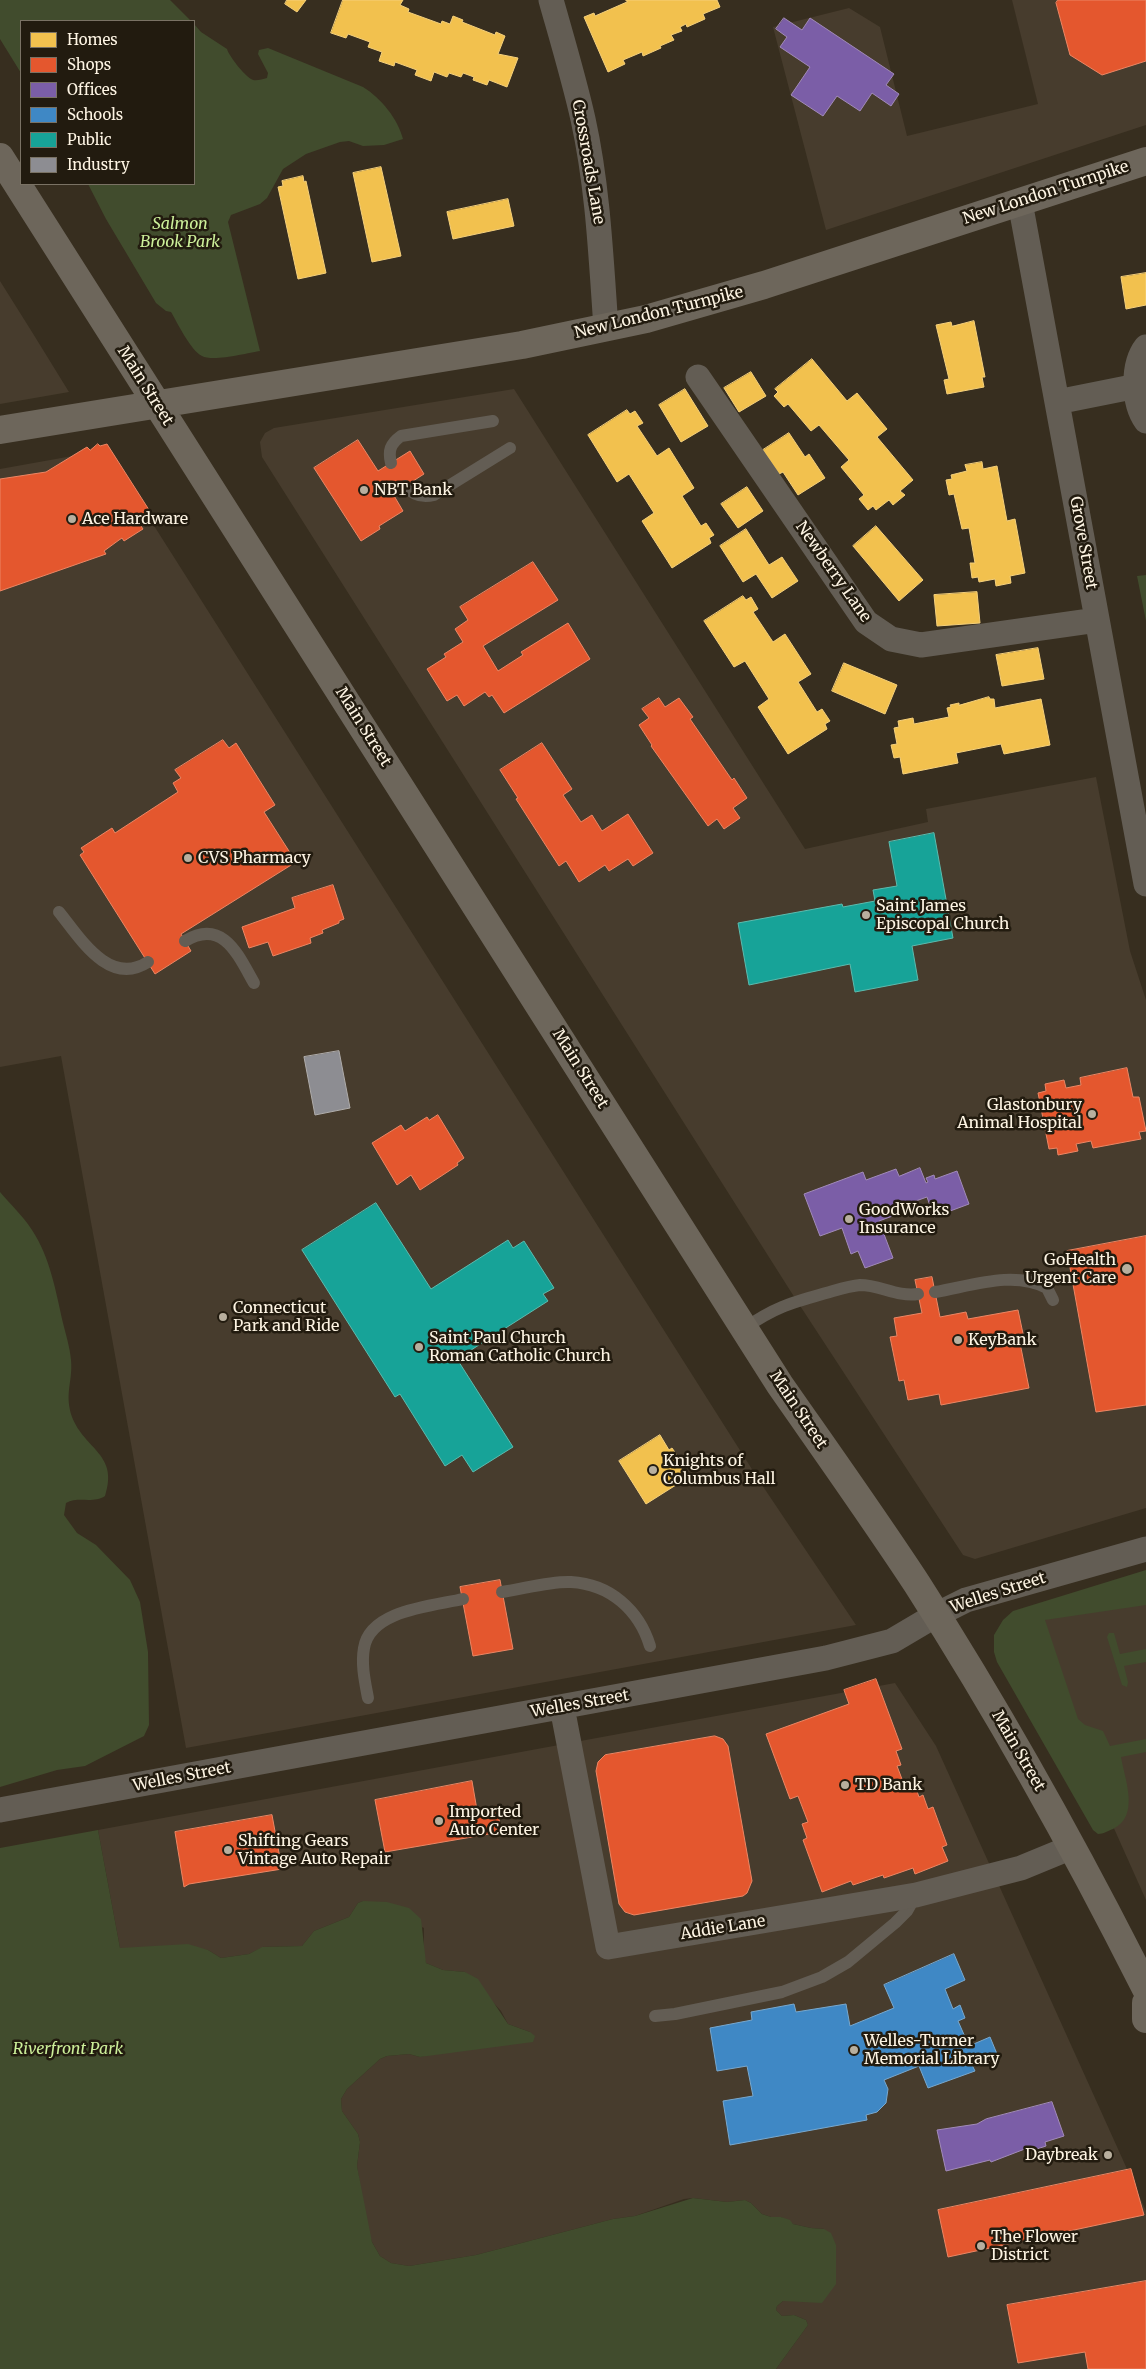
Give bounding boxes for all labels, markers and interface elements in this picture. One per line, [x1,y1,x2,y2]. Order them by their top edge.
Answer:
legend [20,20,195,185]
text: Homes [67,30,118,49]
text: Shops [67,55,111,74]
text: Offices [67,80,117,99]
street label: Crossroads Lane [568,98,608,226]
text: Schools [67,105,123,124]
text: Public [67,130,112,149]
text: Industry [67,155,130,174]
street label: New London Turnpike [961,157,1131,229]
park label: Salmon Brook Park [140,214,220,252]
street label: New London Turnpike [573,283,745,343]
street label: Main Street [113,343,177,429]
place label: NBT Bank [374,480,452,500]
marker: NBT Bank [358,484,370,496]
street label: Grove Street [1065,495,1101,591]
place label: Ace Hardware [82,509,188,529]
marker: Ace Hardware [66,513,78,525]
street label: Newberry Lane [791,518,875,626]
street label: Main Street [331,684,395,770]
place label: CVS Pharmacy [198,848,311,868]
marker: CVS Pharmacy [182,852,194,864]
place label: Saint James Episcopal Church [876,896,1009,934]
marker: Saint James Episcopal Church [860,909,872,921]
street label: Main Street [548,1026,612,1112]
place label: Glastonbury Animal Hospital [957,1095,1082,1133]
marker: Glastonbury Animal Hospital [1086,1108,1098,1120]
place label: GoodWorks Insurance [859,1200,949,1238]
marker: GoodWorks Insurance [843,1213,855,1225]
place label: GoHealth Urgent Care [1025,1250,1116,1288]
marker: GoHealth Urgent Care [1120,1262,1134,1276]
place label: Connecticut Park and Ride [233,1298,339,1336]
marker: Connecticut Park and Ride [217,1311,229,1323]
place label: Saint Paul Church Roman Catholic Church [429,1328,611,1366]
place label: KeyBank [968,1330,1037,1350]
marker: KeyBank [952,1334,964,1346]
marker: Saint Paul Church Roman Catholic Church [413,1341,425,1353]
street label: Main Street [765,1367,831,1453]
place label: Knights of Columbus Hall [663,1451,776,1489]
marker: Knights of Columbus Hall [647,1464,659,1476]
street label: Welles Street [948,1569,1048,1617]
street label: Welles Street [529,1686,631,1722]
street label: Main Street [987,1707,1049,1795]
street label: Welles Street [131,1758,233,1796]
place label: TD Bank [855,1775,922,1795]
marker: TD Bank [839,1779,851,1791]
place label: Imported Auto Center [449,1802,539,1840]
marker: Imported Auto Center [433,1815,445,1827]
place label: Shifting Gears Vintage Auto Repair [238,1831,391,1869]
marker: Shifting Gears Vintage Auto Repair [222,1844,234,1856]
street label: Addie Lane [679,1912,767,1944]
place label: Welles-Turner Memorial Library [864,2031,1000,2069]
park label: Riverfront Park [13,2039,123,2059]
marker: Welles-Turner Memorial Library [848,2044,860,2056]
place label: Daybreak [1025,2145,1098,2165]
marker: Daybreak [1102,2149,1114,2161]
place label: The Flower District [991,2227,1078,2265]
marker: The Flower District [975,2240,987,2252]

